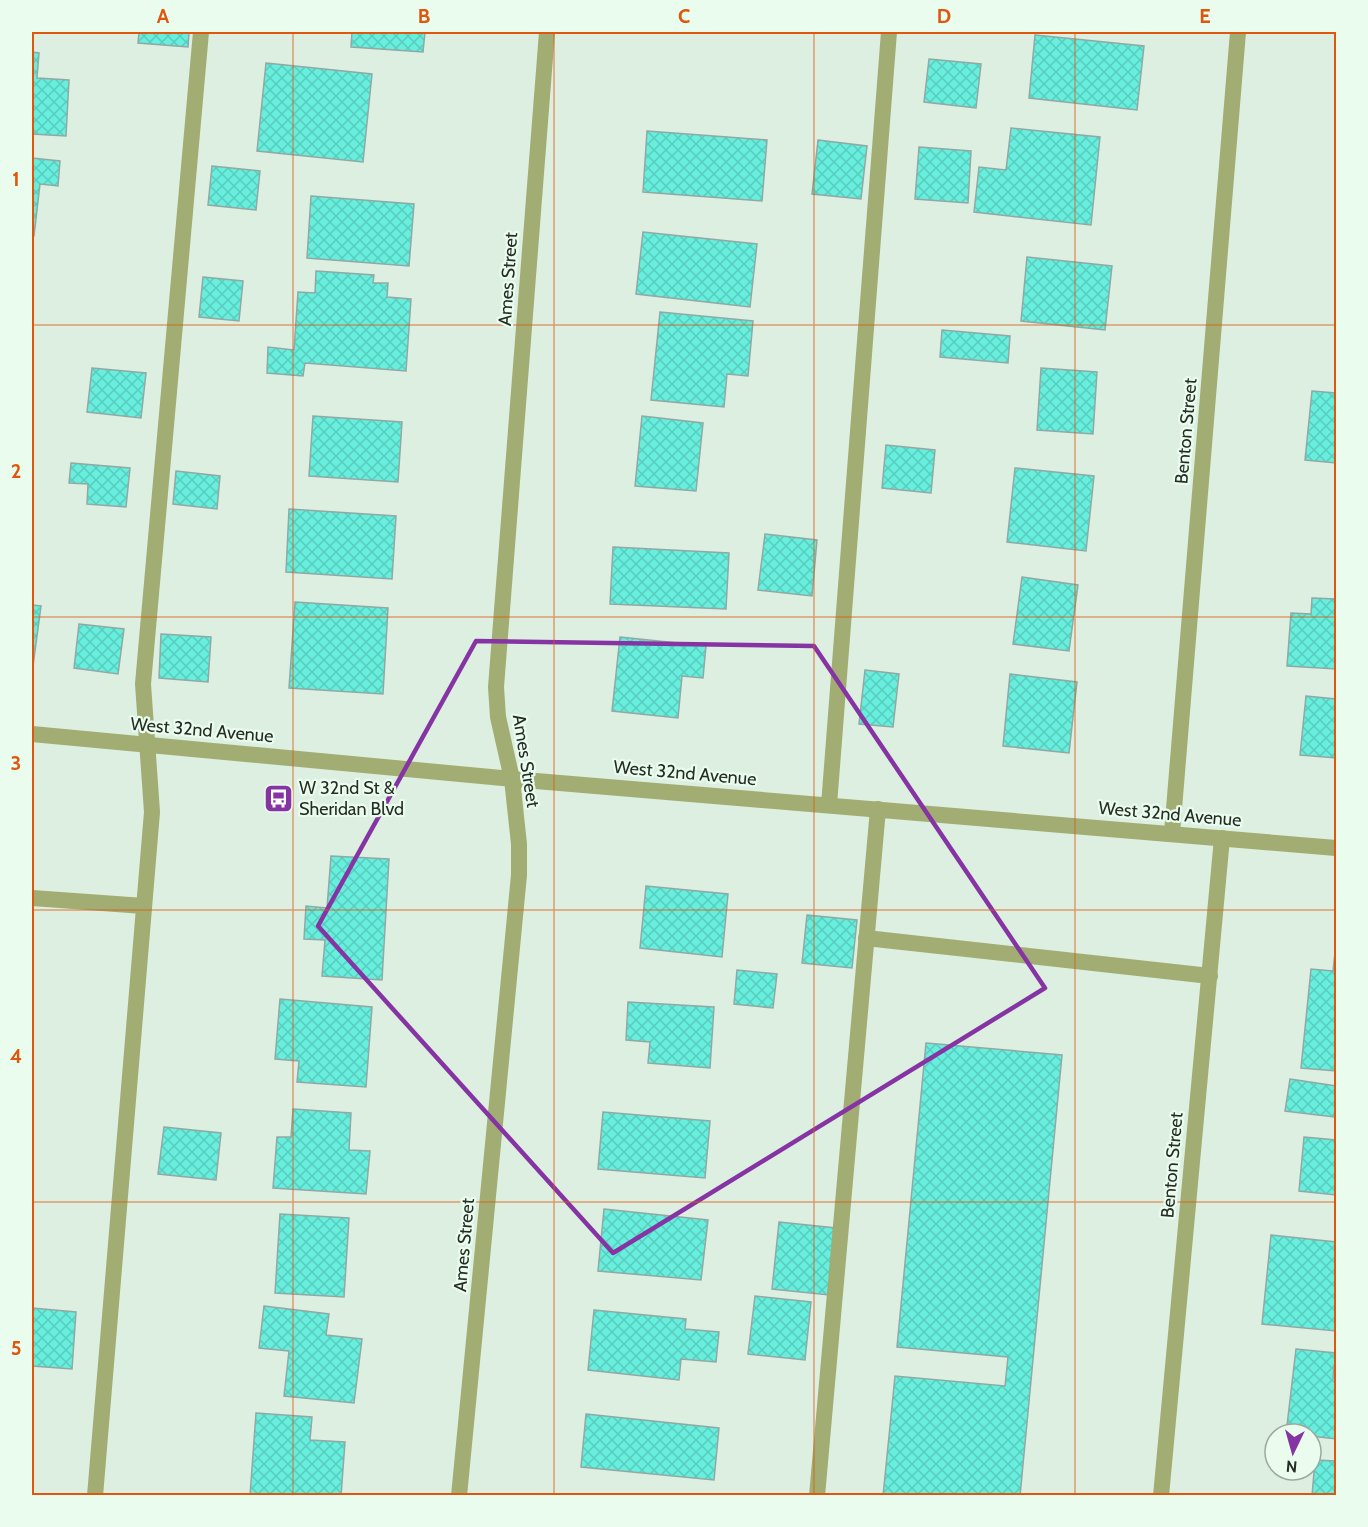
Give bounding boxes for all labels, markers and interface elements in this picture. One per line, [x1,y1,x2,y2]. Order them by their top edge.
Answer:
text: A [157,4,170,28]
text: B [418,4,430,28]
text: C [678,4,690,28]
text: D [937,4,951,28]
text: E [1199,4,1211,28]
text: 1 [12,167,20,191]
street label: Ames Street [494,231,522,327]
street label: Benton Street [1170,377,1202,485]
text: 2 [11,459,21,483]
street label: West 32nd Avenue [130,713,274,747]
street label: Ames Street [508,713,544,809]
text: 3 [11,751,21,775]
street label: West 32nd Avenue [613,756,757,790]
place label: W 32nd St & Sheridan Blvd [299,777,404,820]
bus stop icon: W 32nd St & Sheridan Blvd [262,782,294,814]
street label: West 32nd Avenue [1098,797,1242,831]
text: 4 [10,1044,22,1068]
street label: Benton Street [1156,1111,1188,1219]
street label: Ames Street [449,1197,479,1293]
text: 5 [11,1336,21,1360]
north arrow [1263,1422,1323,1482]
text: N [1285,1456,1298,1476]

